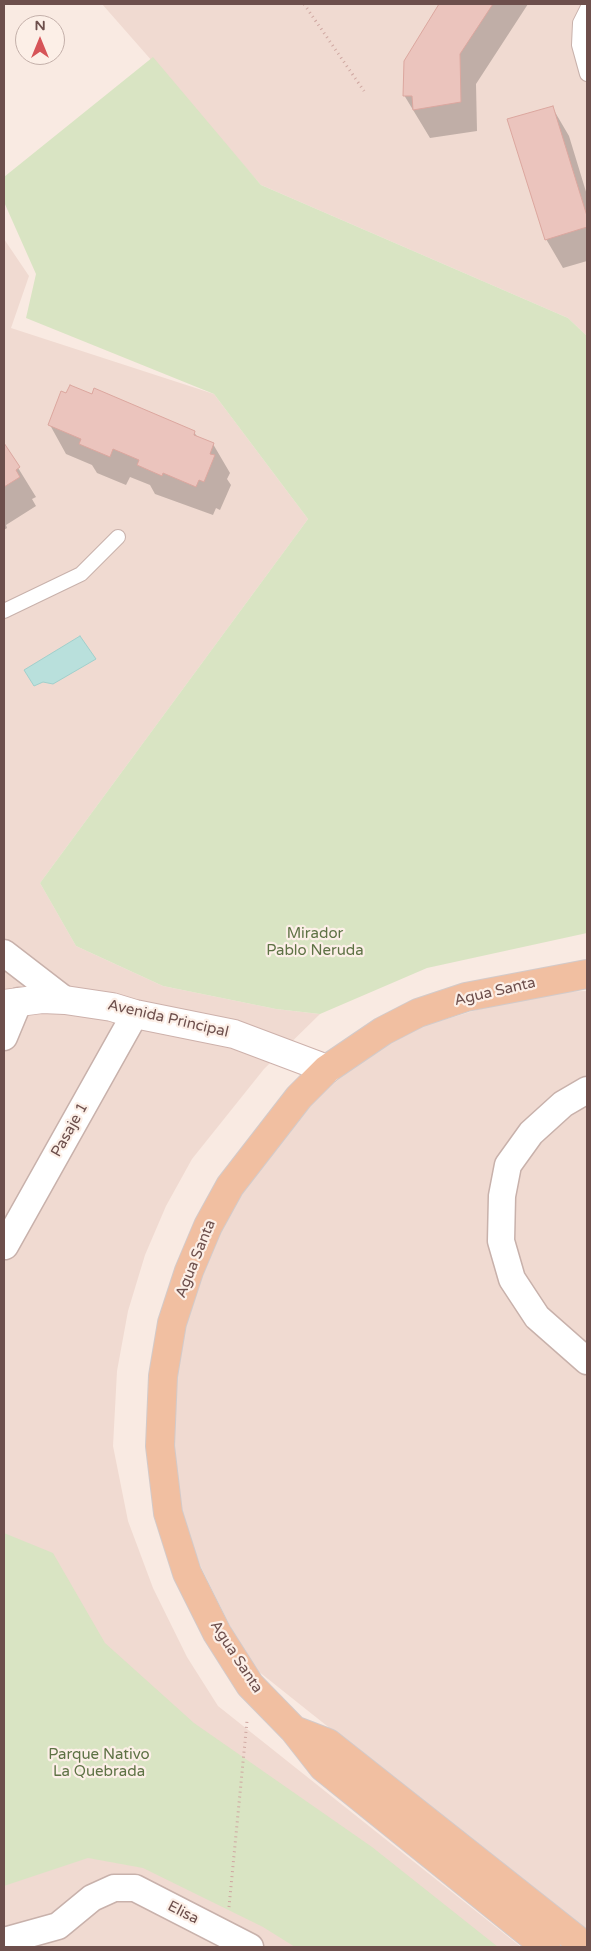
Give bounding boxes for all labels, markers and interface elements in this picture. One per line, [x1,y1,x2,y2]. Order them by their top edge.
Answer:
north arrow [15,15,65,65]
text: N [34,17,46,34]
park label: Mirador Pablo Neruda [266,925,364,960]
street label: Agua Santa [453,974,537,1010]
street label: Avenida Principal [106,996,230,1042]
street label: Pasaje 1 [48,1100,92,1160]
street label: Agua Santa [172,1217,220,1301]
street label: Agua Santa [206,1617,266,1697]
park label: Parque Nativo La Quebrada [48,1746,150,1781]
street label: Elisa [164,1898,202,1928]

